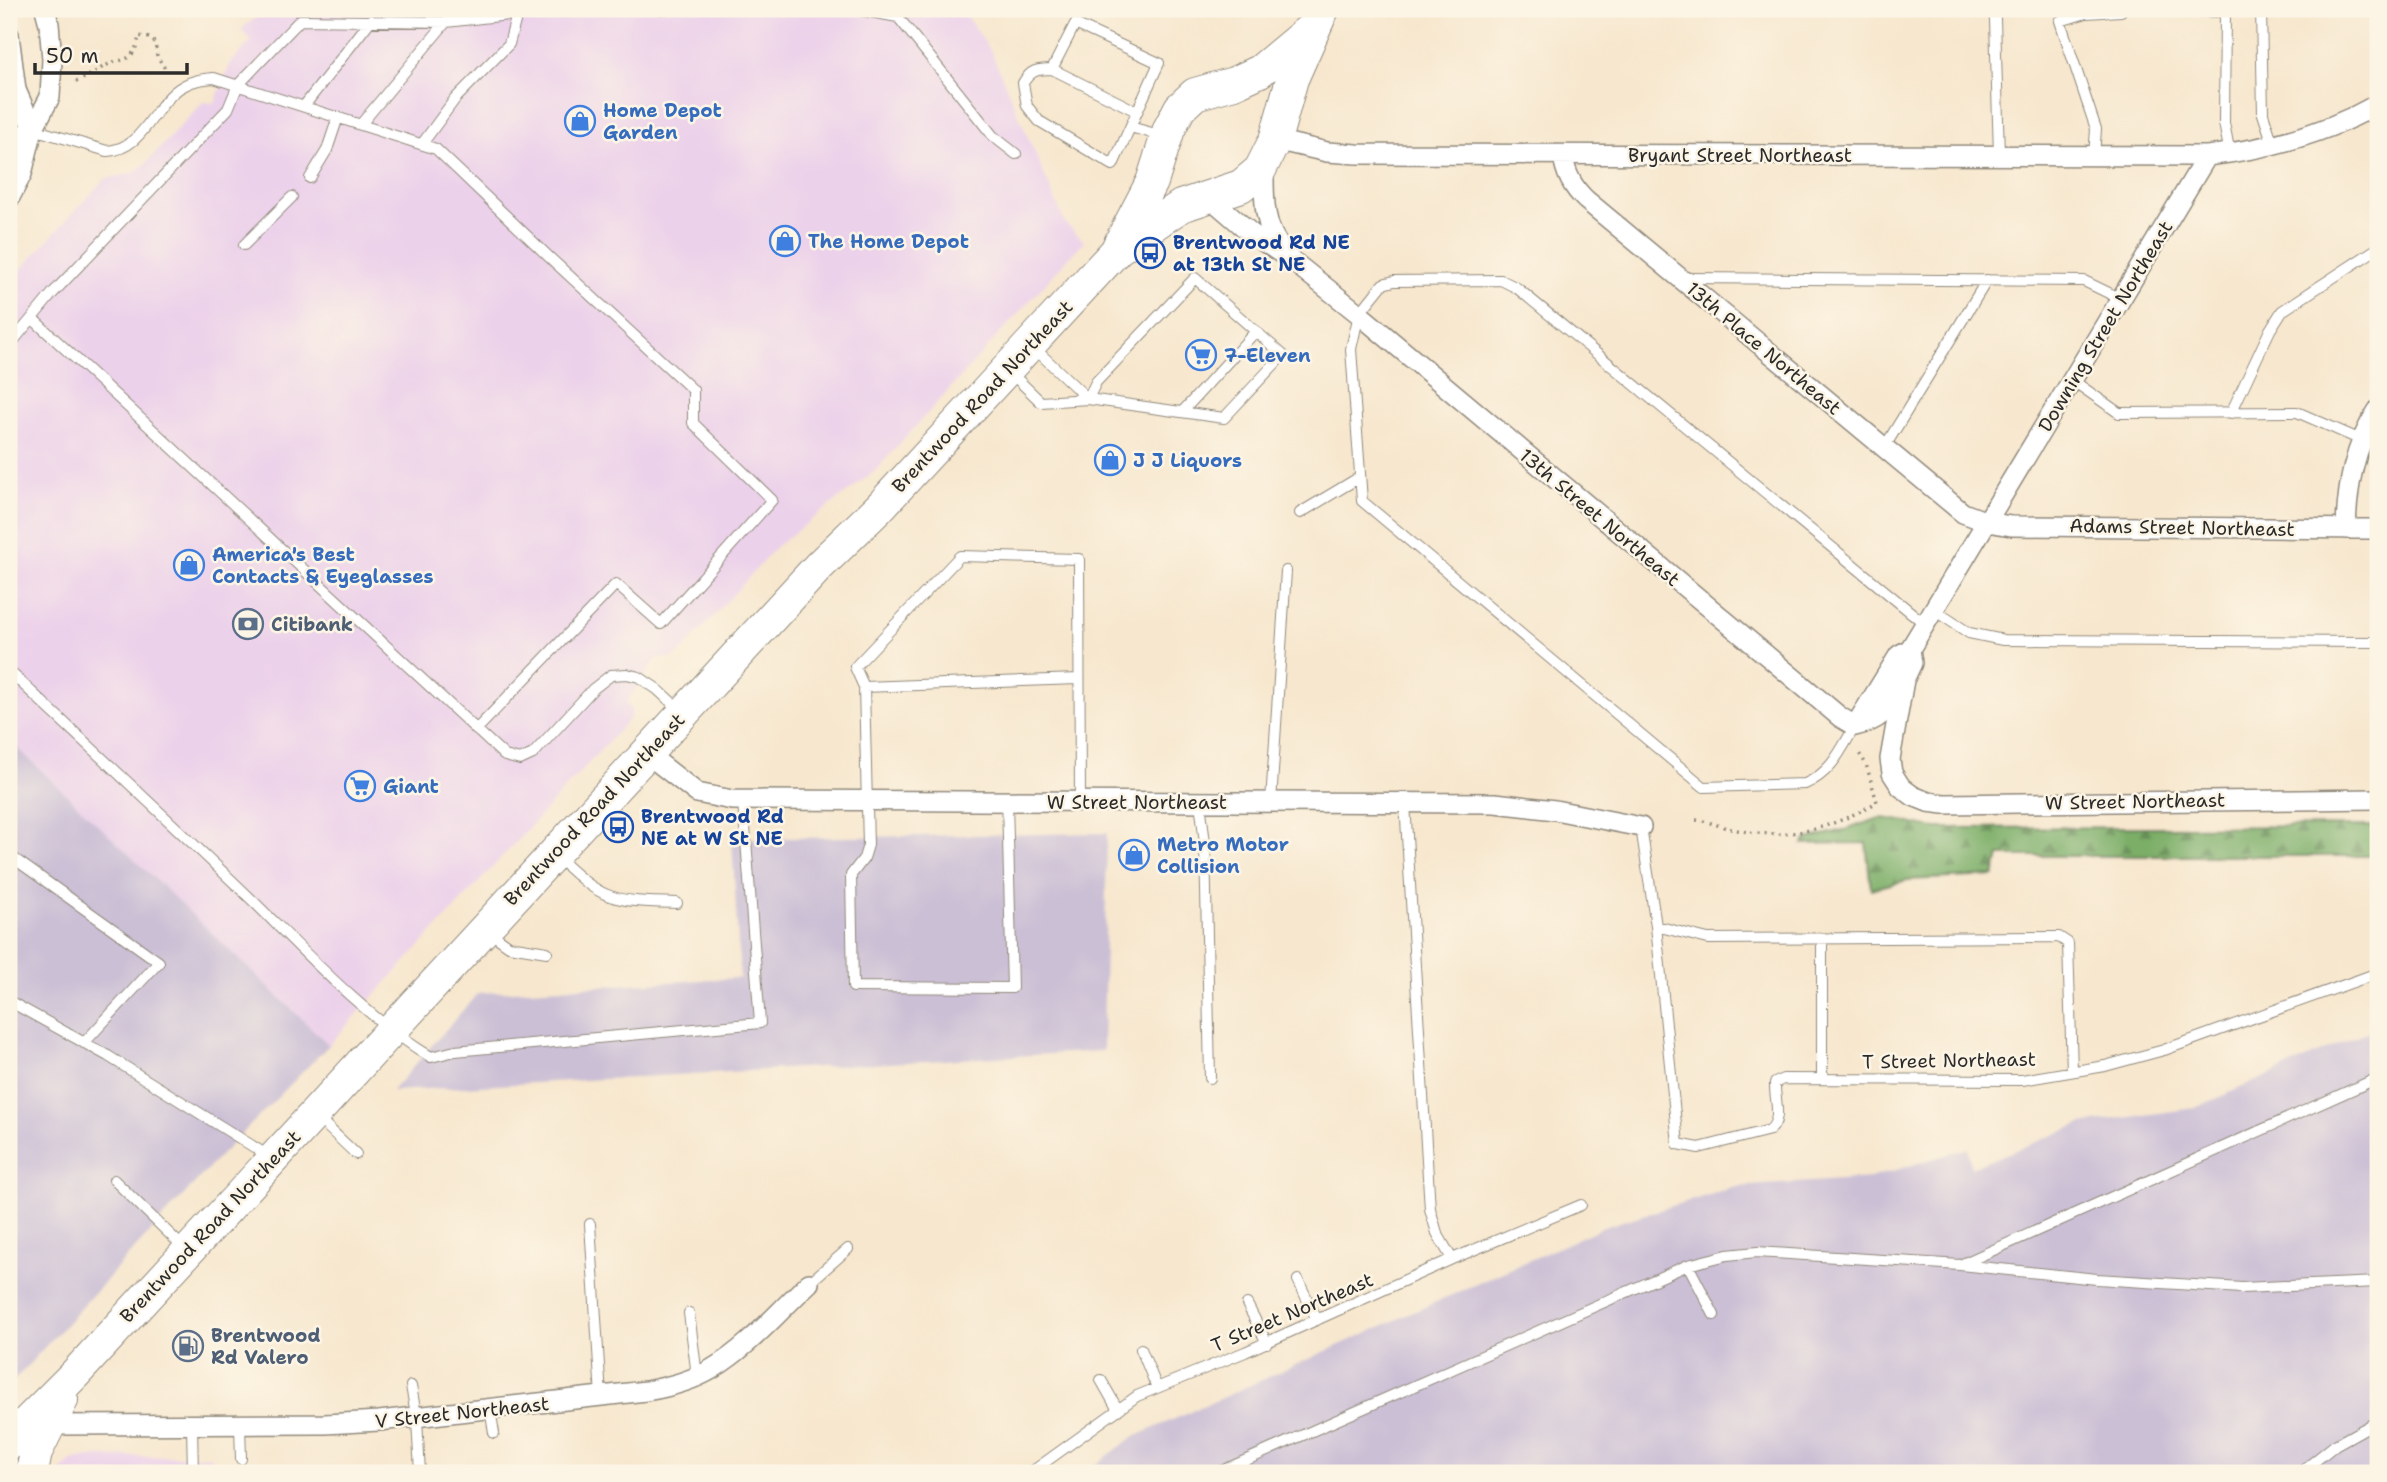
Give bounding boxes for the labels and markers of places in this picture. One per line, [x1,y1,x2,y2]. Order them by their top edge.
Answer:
place label: Home Depot Garden [603,98,722,145]
shop icon: Home Depot Garden [563,104,597,138]
shop icon: The Home Depot [768,224,802,258]
place label: The Home Depot [808,229,969,254]
place label: Brentwood Rd NE at 13th St NE [1173,230,1350,277]
bus stop icon: Brentwood Rd NE at 13th St NE [1133,236,1167,270]
supermarket icon: 7-Eleven [1184,338,1218,372]
place label: 7-Eleven [1224,343,1311,368]
shop icon: J J Liquors [1093,443,1127,477]
place label: J J Liquors [1133,448,1242,473]
place label: America's Best Contacts & Eyeglasses [212,542,434,589]
shop icon: America's Best Contacts & Eyeglasses [172,548,206,582]
bank icon: Citibank [231,607,265,641]
place label: Citibank [271,612,353,637]
supermarket icon: Giant [343,769,377,803]
place label: Giant [383,774,439,799]
place label: Brentwood Rd NE at W St NE [641,804,784,851]
bus stop icon: Brentwood Rd NE at W St NE [601,810,635,844]
place label: Metro Motor Collision [1157,832,1289,879]
shop icon: Metro Motor Collision [1117,838,1151,872]
place label: Brentwood Rd Valero [211,1323,321,1370]
fuel station icon: Brentwood Rd Valero [171,1329,205,1363]

